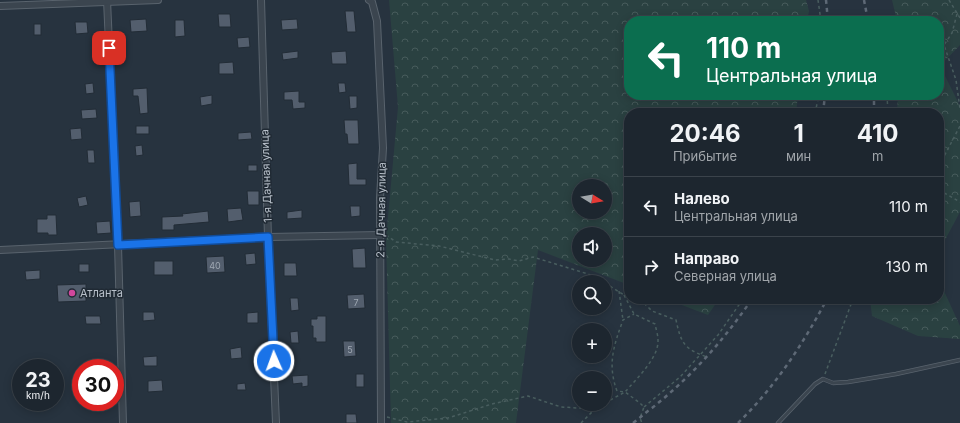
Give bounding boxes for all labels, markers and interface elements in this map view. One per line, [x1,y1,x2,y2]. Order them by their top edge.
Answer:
pin [92,31,126,65]
text: 110 m [706,31,781,65]
icon: left [640,32,692,84]
icon: arrive [98,37,120,59]
text: Центральная улица [706,65,877,86]
text: 20:46 [669,119,741,148]
text: 1 [793,119,804,148]
text: 410 [857,119,899,148]
street label: 1-я Дачная улица [257,129,275,223]
text: Прибытие [673,148,737,164]
text: мин [786,148,811,164]
text: m [872,148,883,164]
street label: 2-я Дачная улица [373,162,389,258]
north arrow [572,179,612,219]
map controls [572,179,612,411]
text: Налево [674,189,730,208]
icon: left [640,196,662,218]
text: 110 m [889,197,928,216]
text: Центральная улица [674,208,798,224]
button: sound [572,227,612,267]
text: Направо [674,249,739,268]
icon: right [640,256,662,278]
text: 130 m [886,257,928,276]
house number: 40 [209,260,221,271]
text: Северная улица [674,268,777,284]
button: search [572,275,612,315]
place label: Атланта [80,286,123,300]
marker: Атланта [67,288,77,298]
house number: 7 [353,297,359,308]
button: + [572,323,612,363]
position arrow [253,340,295,382]
house number: 5 [347,344,353,355]
speed limit sign: 30 [72,359,124,411]
text: 23 [25,368,51,392]
button: − [572,371,612,411]
text: km/h [26,389,50,401]

